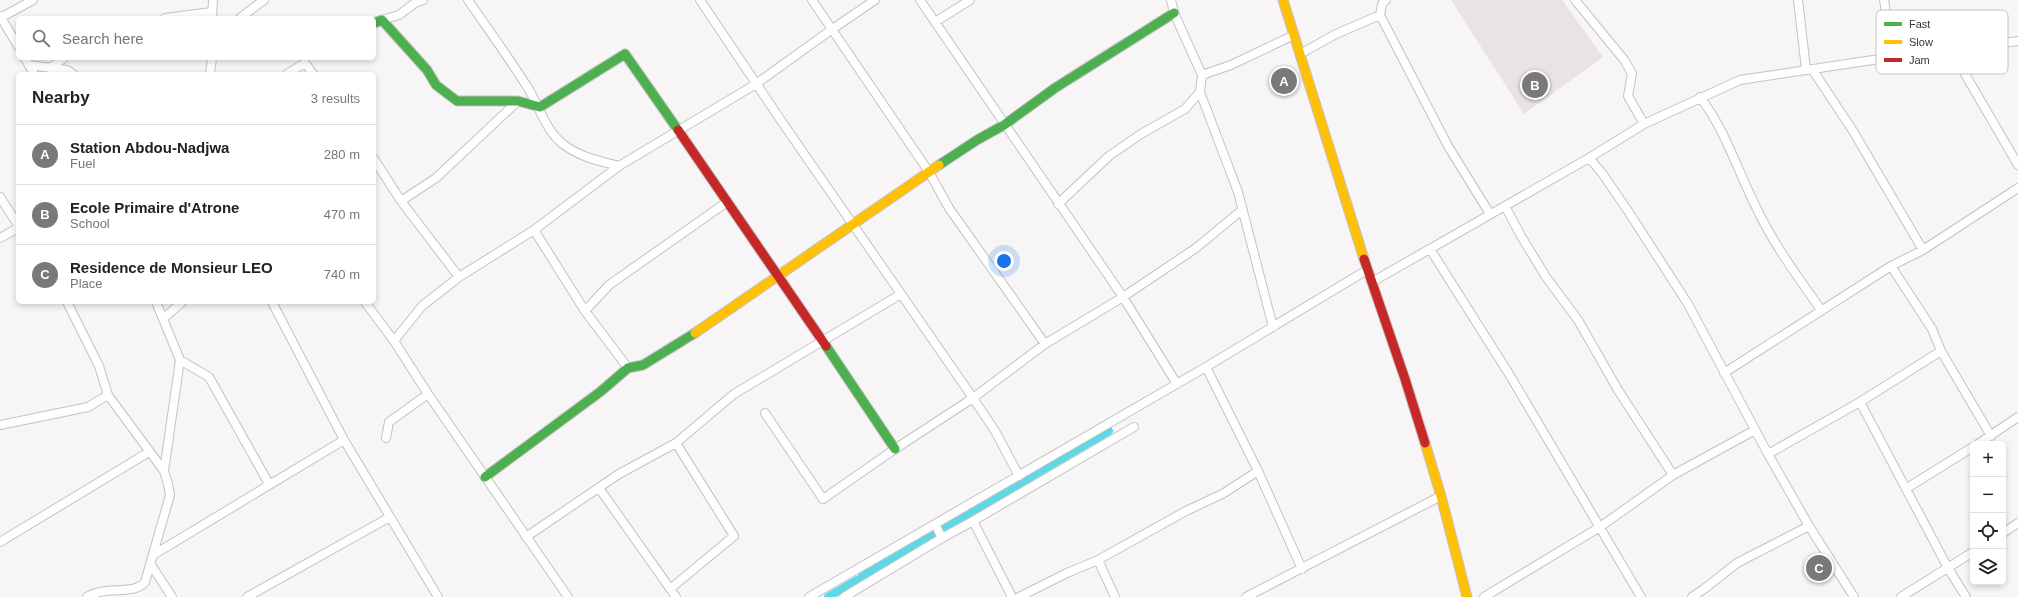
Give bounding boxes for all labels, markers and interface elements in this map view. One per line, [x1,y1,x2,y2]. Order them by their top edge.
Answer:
legend [1876,10,2008,74]
search box [16,16,376,60]
text: Fast [1909,18,1930,30]
icon: search [30,27,52,49]
text: Search here [62,30,144,47]
text: Slow [1909,36,1933,48]
text: Jam [1909,54,1930,66]
pin: A [1271,66,1297,96]
pin: B [1522,70,1548,100]
text: Nearby [32,88,90,107]
text: 3 results [311,91,360,106]
text: Station Abdou-Nadjwa [70,139,229,156]
text: A [40,147,50,162]
text: 280 m [324,147,360,162]
text: Fuel [70,156,95,171]
text: Ecole Primaire d'Atrone [70,199,239,216]
text: B [40,207,50,222]
text: 470 m [324,207,360,222]
text: School [70,216,110,231]
your location [994,251,1014,271]
text: Residence de Monsieur LEO [70,259,273,276]
text: C [40,267,50,282]
text: 740 m [324,267,360,282]
text: Place [70,276,103,291]
map controls [1970,441,2006,585]
button: + [1970,441,2006,477]
button: − [1970,477,2006,513]
button: locate [1970,513,2006,549]
button: layers [1970,549,2006,585]
pin: C [1806,553,1832,583]

